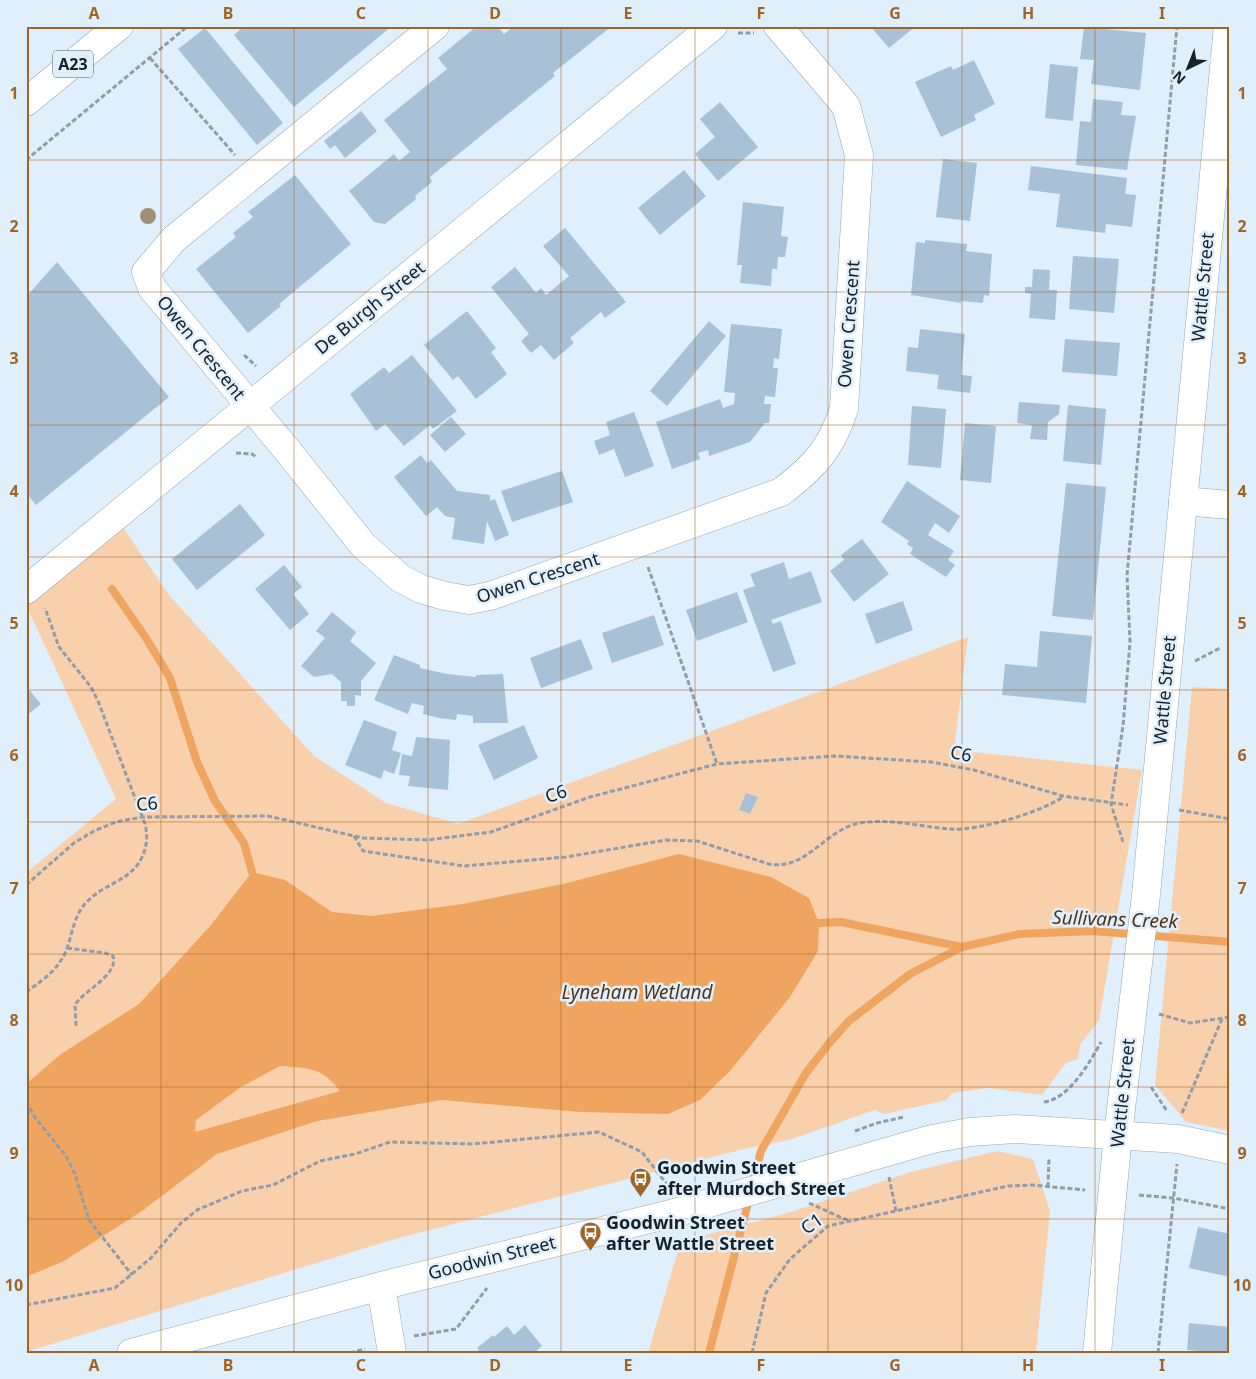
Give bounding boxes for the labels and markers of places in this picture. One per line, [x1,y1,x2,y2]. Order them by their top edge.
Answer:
place label: Goodwin Street after Murdoch Street [657,1155,846,1200]
bus stop icon: Goodwin Street after Murdoch Street [629,1166,653,1197]
place label: Goodwin Street after Wattle Street [606,1210,774,1255]
bus stop icon: Goodwin Street after Wattle Street [578,1221,602,1252]

